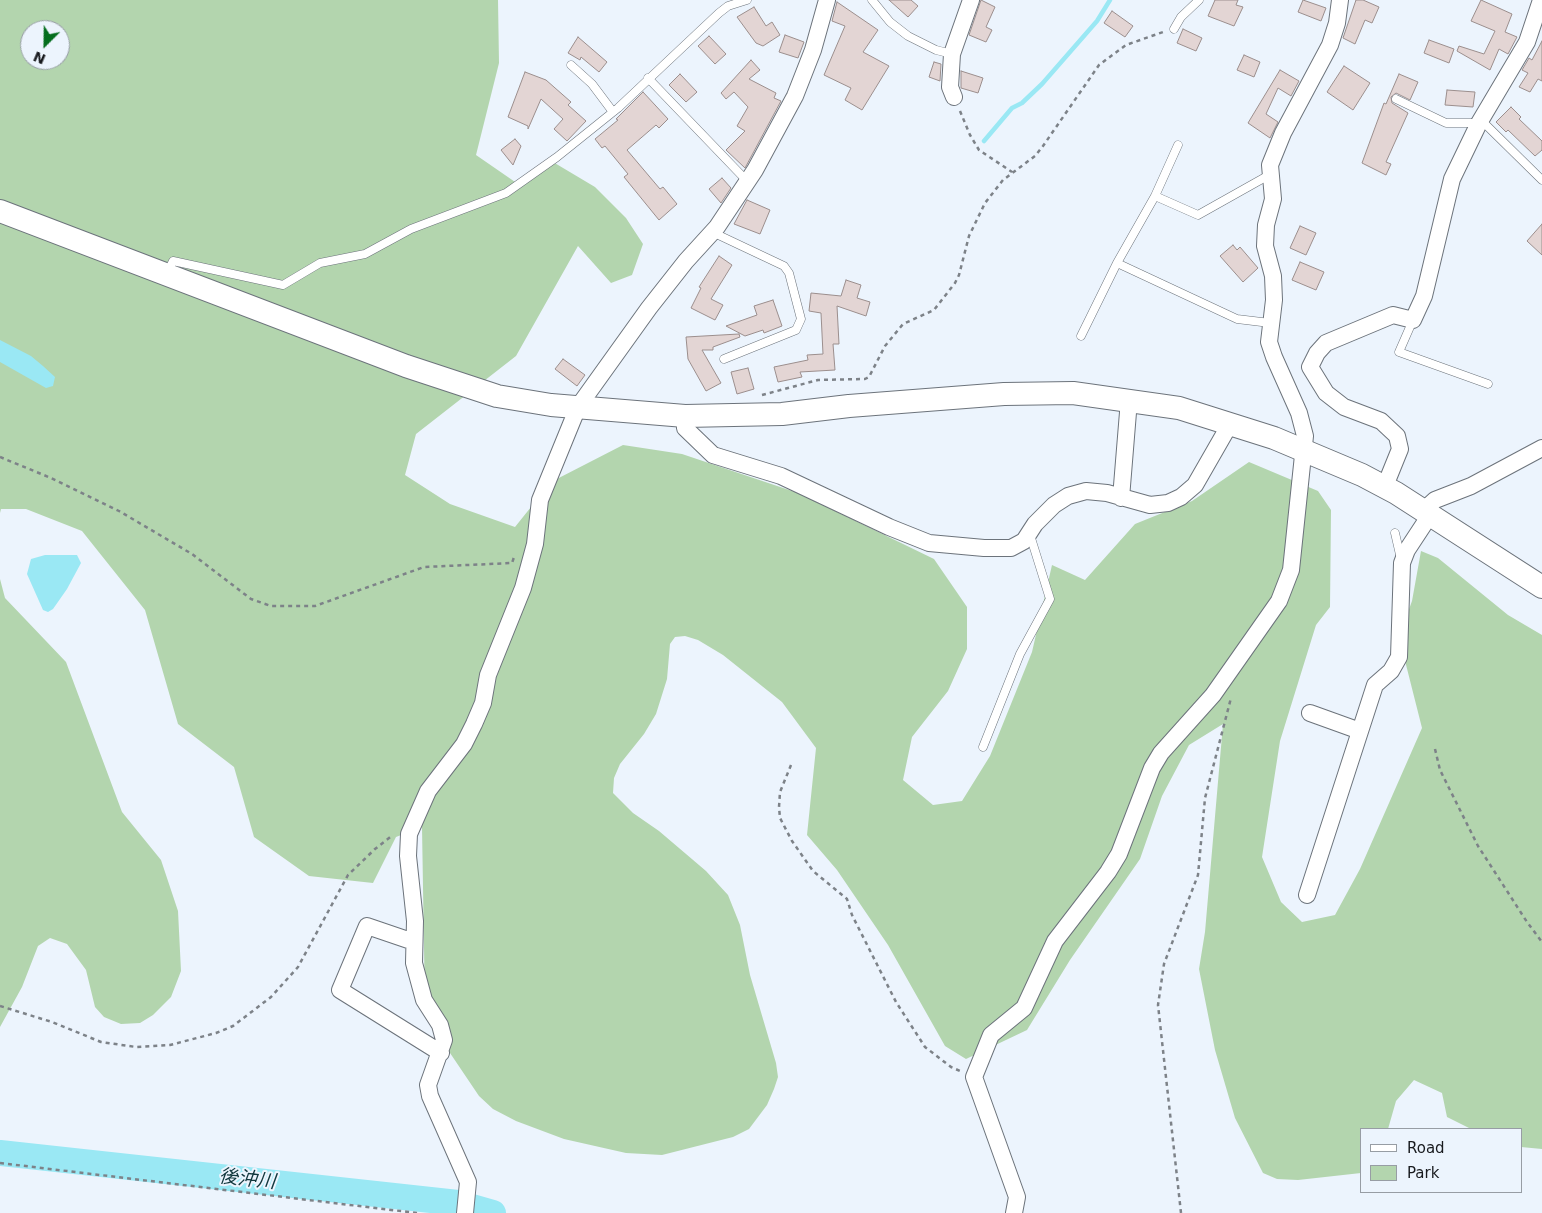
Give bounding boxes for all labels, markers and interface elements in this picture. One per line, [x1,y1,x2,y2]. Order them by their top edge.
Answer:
north arrow [20,20,70,70]
text: N [31,48,48,68]
legend [1360,1128,1522,1193]
text: Road [1407,1139,1445,1157]
text: Park [1407,1164,1439,1182]
water label: 後沖川 [217,1166,277,1194]

